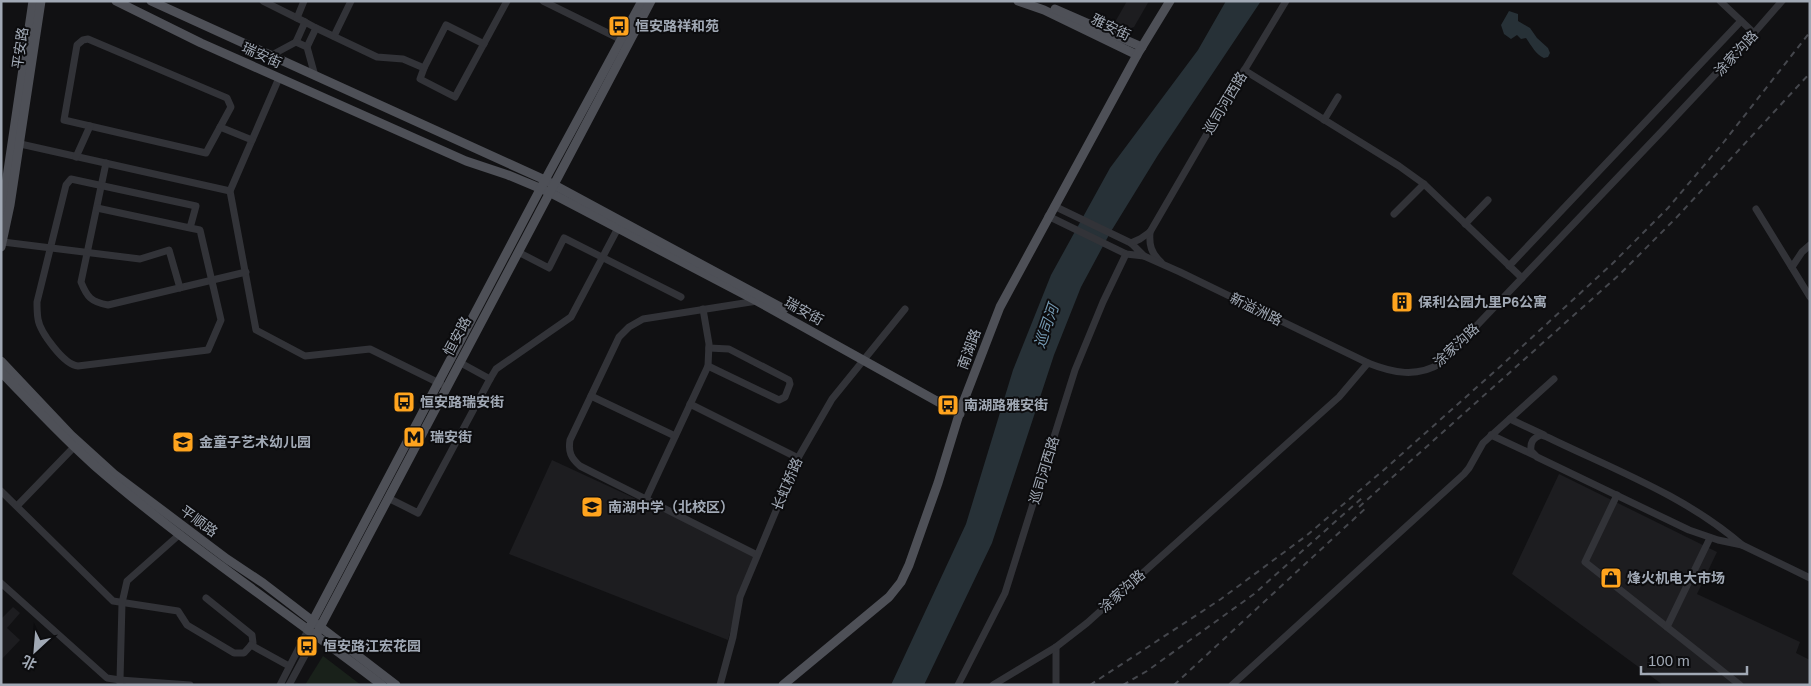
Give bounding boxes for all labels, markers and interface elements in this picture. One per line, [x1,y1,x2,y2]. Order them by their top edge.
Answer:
street label: 雅安街 [1089,11,1133,43]
bus stop icon: 恒安路祥和苑 [607,14,631,38]
place label: 恒安路祥和苑 [635,18,719,34]
street label: 平安路 [9,26,31,70]
street label: 涂家沟路 [1711,27,1761,79]
street label: 瑞安街 [240,39,284,71]
street label: 巡司河西路 [1200,69,1250,137]
street label: 新溢洲路 [1227,290,1285,328]
building icon: 保利公园九里P6公寓 [1390,290,1414,314]
street label: 瑞安街 [782,294,826,328]
place label: 保利公园九里P6公寓 [1418,294,1547,310]
water label: 巡司河 [1031,299,1062,350]
street label: 恒安路 [440,314,474,358]
street label: 涂家沟路 [1430,320,1482,370]
street label: 南湖路 [954,327,984,371]
bus stop icon: 恒安路瑞安街 [392,390,416,414]
bus stop icon: 南湖路雅安街 [936,393,960,417]
place label: 恒安路瑞安街 [420,394,504,410]
place label: 南湖路雅安街 [964,397,1048,413]
metro station icon: 瑞安街 [402,425,426,449]
place label: 瑞安街 [430,429,472,445]
school or university icon: 金童子艺术幼儿园 [171,430,195,454]
place label: 金童子艺术幼儿园 [199,434,311,450]
street label: 巡司河西路 [1026,434,1062,506]
street label: 长虹桥路 [769,455,805,513]
school or university icon: 南湖中学（北校区） [580,495,604,519]
place label: 南湖中学（北校区） [608,499,734,515]
street label: 平顺路 [177,502,221,540]
street label: 涂家沟路 [1096,566,1148,616]
shop icon: 烽火机电大市场 [1599,566,1623,590]
place label: 烽火机电大市场 [1627,570,1725,586]
north arrow [10,626,60,676]
bus stop icon: 恒安路江宏花园 [295,634,319,658]
place label: 恒安路江宏花园 [323,638,421,654]
scale bar [1641,644,1747,676]
text: 北 [20,652,39,673]
text: 100 m [1648,652,1690,669]

